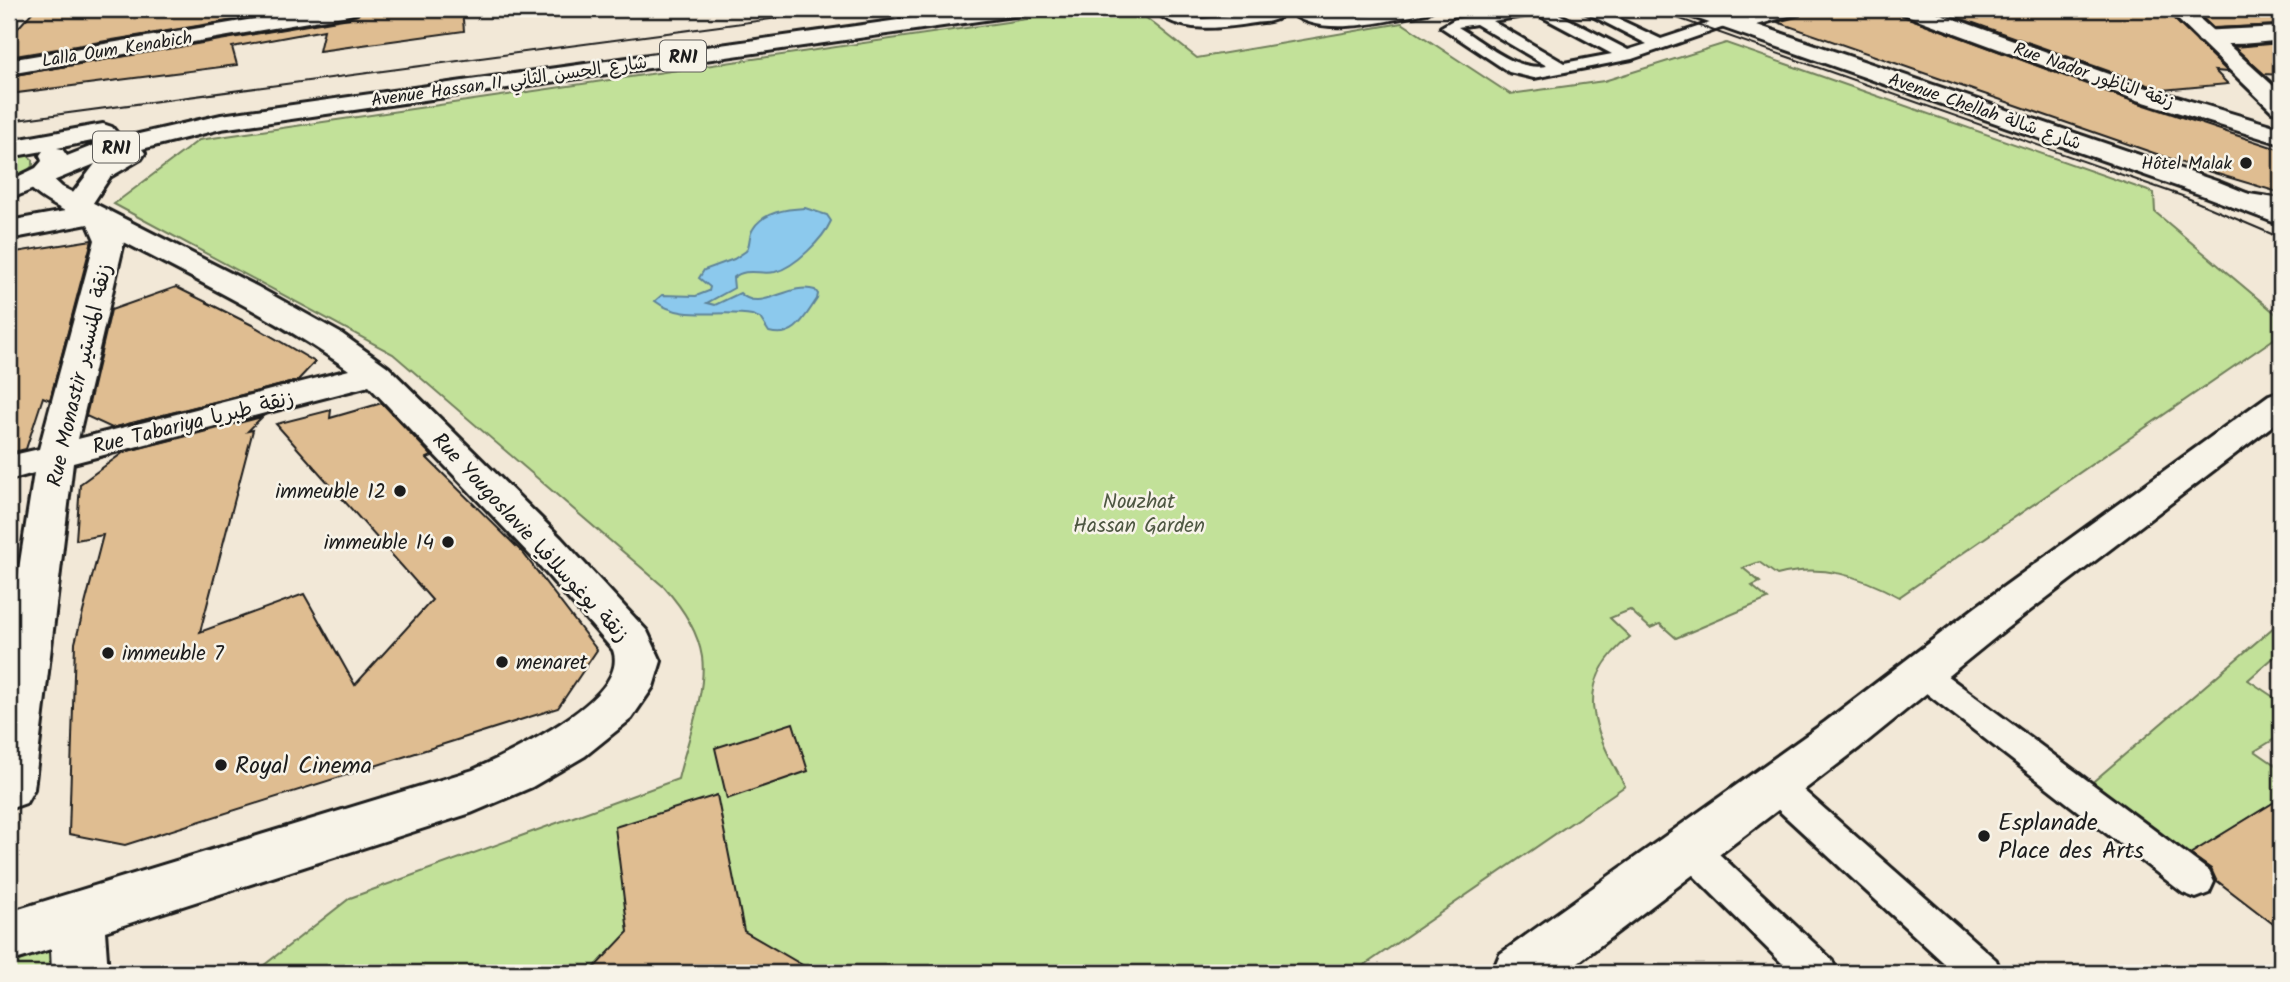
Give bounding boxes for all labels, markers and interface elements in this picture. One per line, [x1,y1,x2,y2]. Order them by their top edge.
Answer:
street label: Lalla Oum Kenabich [40,24,195,77]
street label: Rue Nador زنقة الناظور [2009,35,2178,118]
road number: RN1 [660,40,706,72]
street label: Avenue Hassan II شارع الحسن الثاني [369,49,649,116]
street label: Avenue Chellah شارع شالة [1884,66,2085,159]
road number: RN1 [93,132,139,162]
place label: Hôtel Malak [2141,150,2233,179]
marker: Hôtel Malak [2238,155,2254,171]
street label: Rue Monastir زنقة المنستير [39,260,122,490]
street label: Rue Tabariya زنقة طبريا [89,382,298,464]
street label: Rue Yougoslavie زنقة يوغوسلافيا [423,426,636,651]
place label: immeuble 12 [275,476,386,509]
marker: immeuble 12 [392,483,408,499]
park label: Nouzhat Hassan Garden [1073,486,1205,543]
place label: immeuble 14 [324,527,434,560]
marker: immeuble 14 [440,534,456,550]
place label: immeuble 7 [122,638,225,671]
marker: immeuble 7 [100,645,116,661]
place label: menaret [516,647,589,680]
marker: menaret [494,654,510,670]
place label: Royal Cinema [235,747,372,786]
marker: Royal Cinema [213,757,229,773]
place label: Esplanade Place des Arts [1998,804,2144,871]
marker: Esplanade Place des Arts [1976,828,1992,844]

